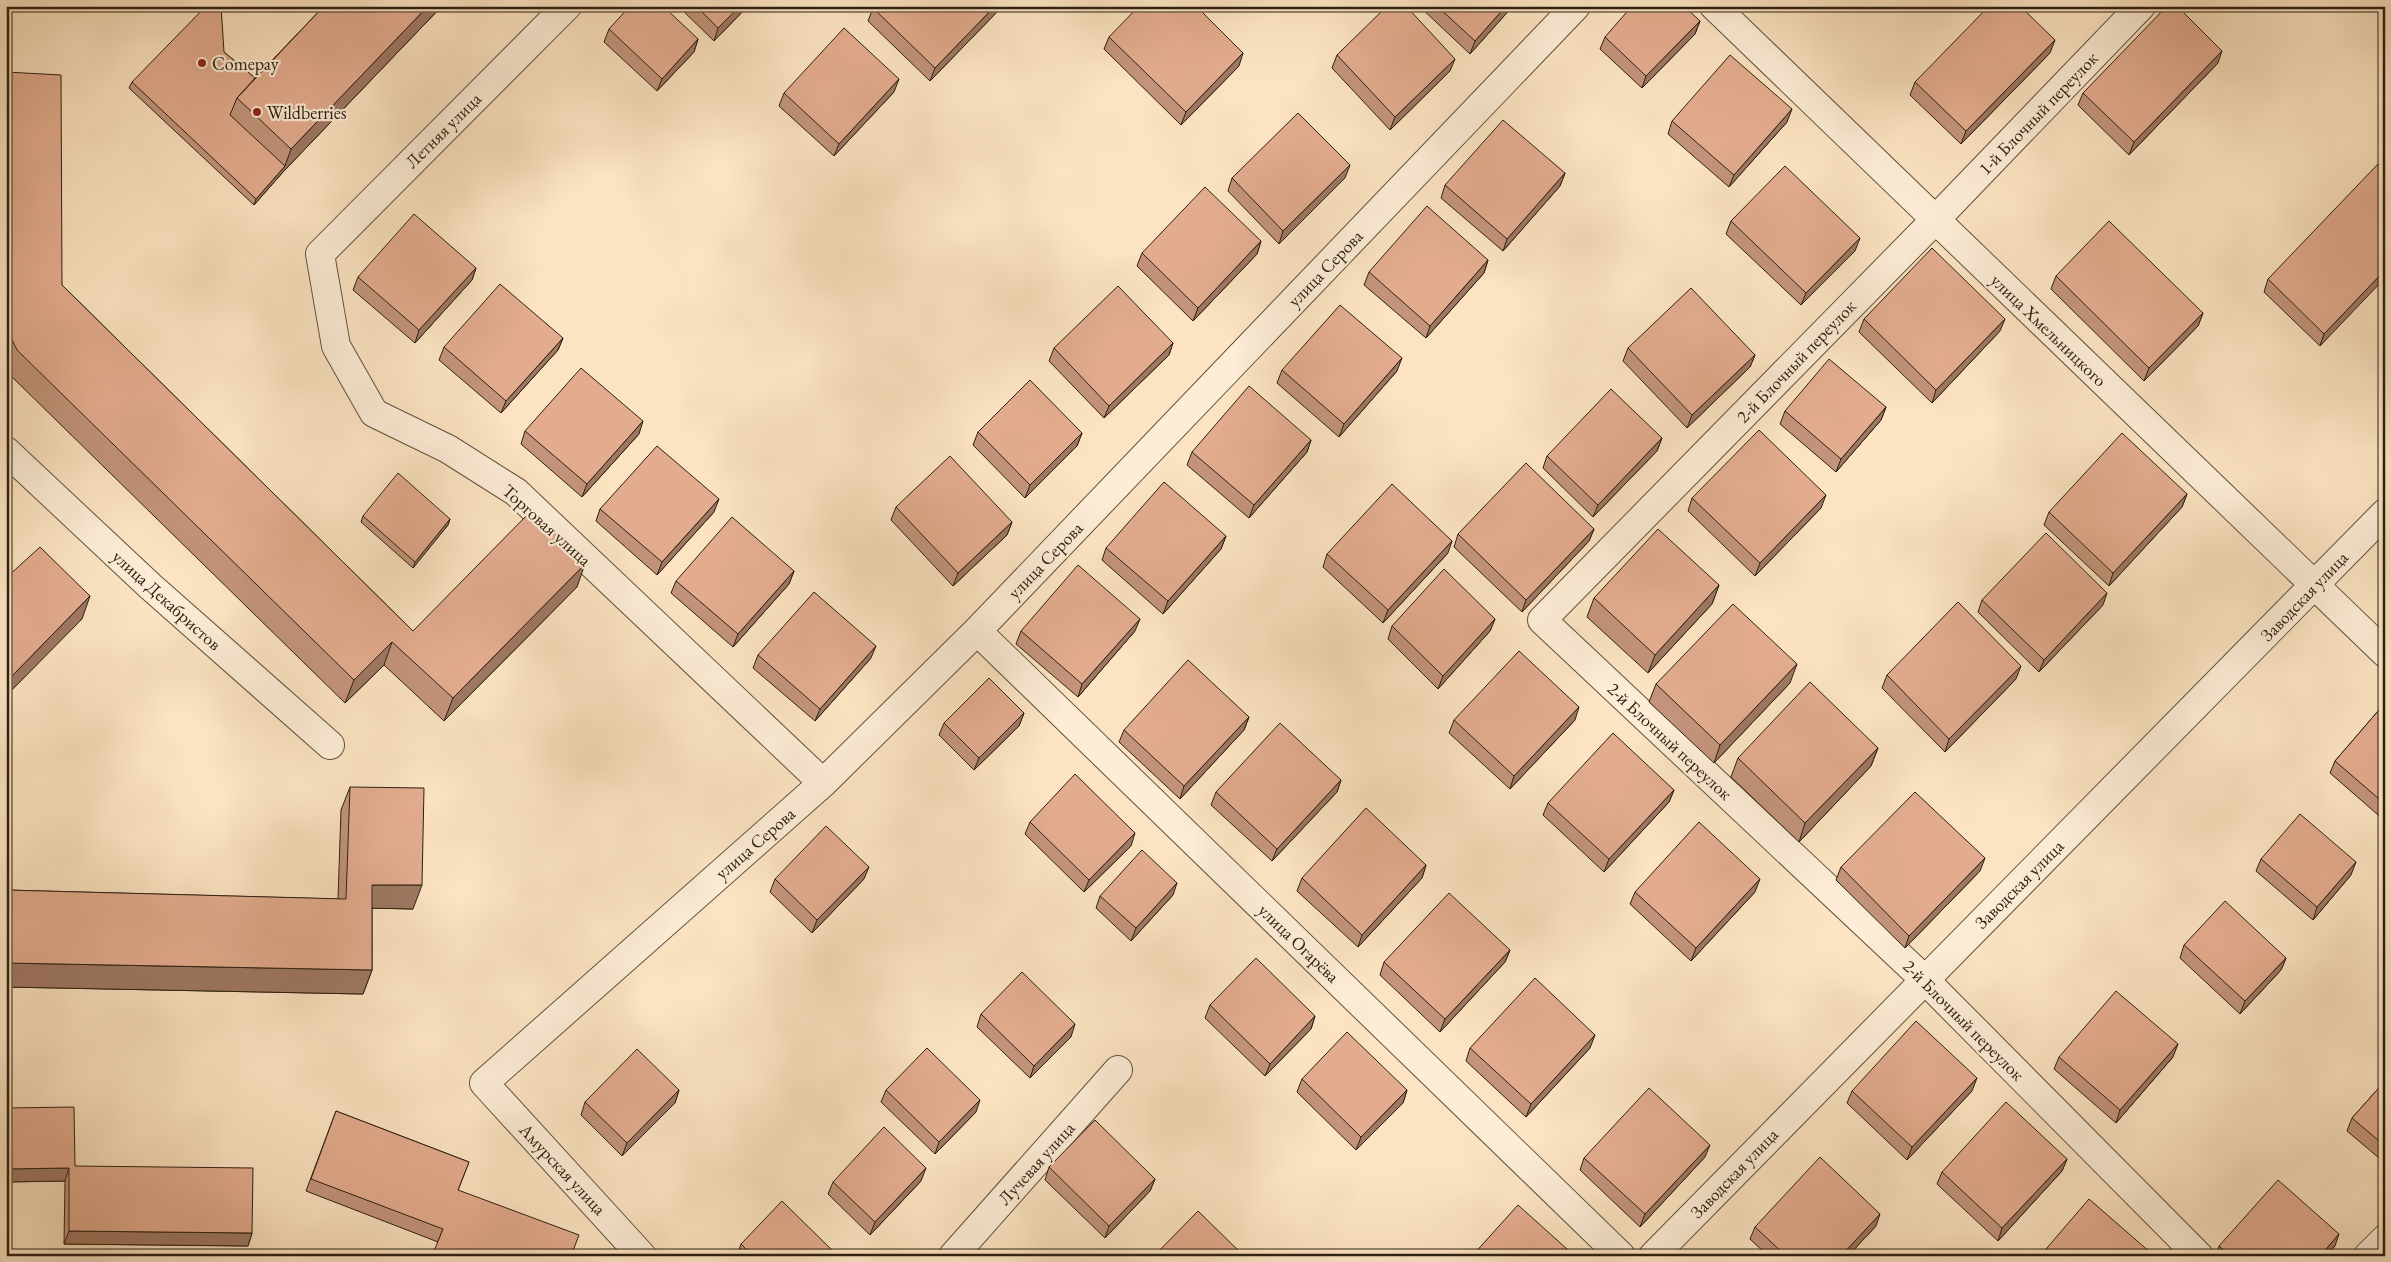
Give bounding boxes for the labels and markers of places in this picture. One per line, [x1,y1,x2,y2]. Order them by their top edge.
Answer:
place label: Comepay [212,52,279,75]
marker: Comepay [196,57,208,69]
place label: Wildberries [267,101,347,124]
marker: Wildberries [251,106,263,118]

